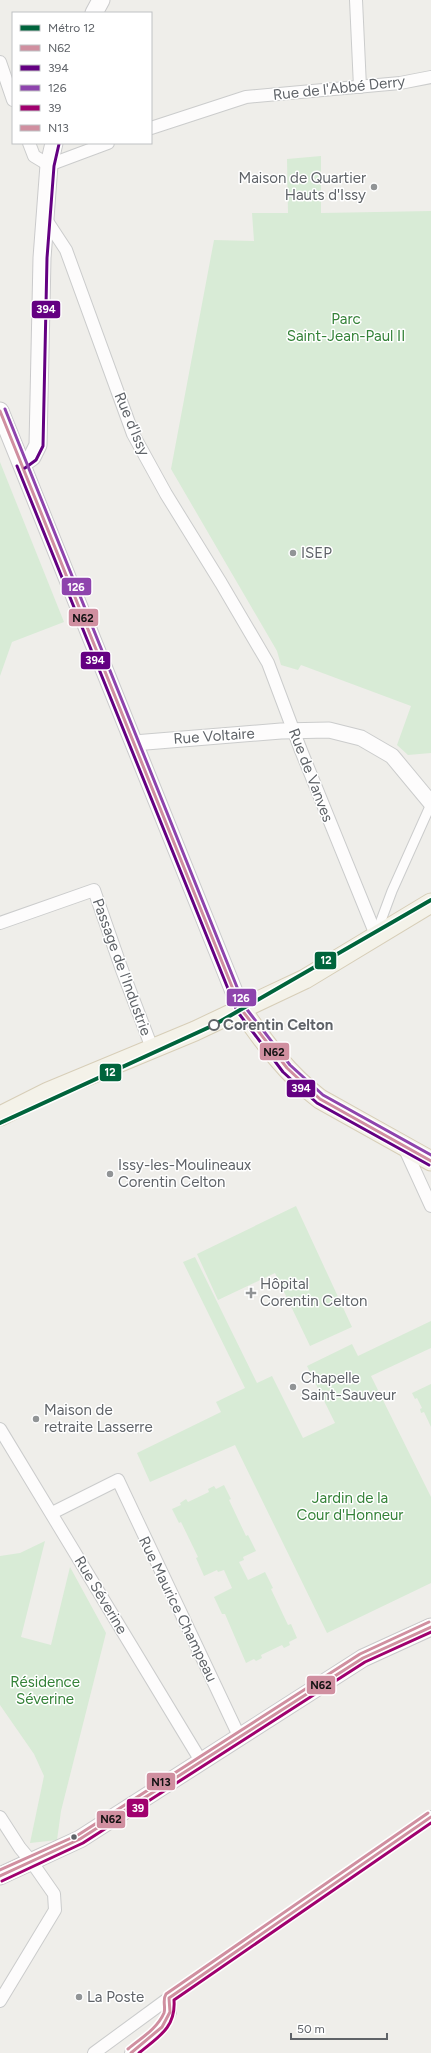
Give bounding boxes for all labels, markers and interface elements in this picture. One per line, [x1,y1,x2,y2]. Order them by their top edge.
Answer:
legend [12,12,152,144]
text: Métro 12 [48,21,95,35]
text: N62 [48,41,71,55]
text: 394 [48,61,69,75]
street label: Rue de l'Abbé Derry [272,72,406,104]
text: 126 [48,81,67,95]
text: 39 [48,101,62,115]
text: N13 [48,121,69,135]
place label: Maison de Quartier Hauts d'Issy [239,169,366,204]
marker: Maison de Quartier Hauts d'Issy [369,182,379,192]
line badge: 394 [31,300,61,319]
text: 394 [36,303,56,316]
park label: Parc Saint-Jean-Paul II [287,310,405,345]
street label: Rue d'Issy [111,389,153,459]
place label: ISEP [301,544,332,562]
marker: ISEP [288,548,298,558]
line badge: 126 [61,577,92,596]
text: 126 [67,581,85,594]
line badge: N62 [68,608,99,627]
text: N62 [72,612,94,625]
line badge: 394 [80,651,111,670]
text: 394 [85,654,105,667]
street label: Rue Voltaire [173,724,255,748]
street label: Rue de Vanves [285,726,337,824]
street label: Passage de l'Industrie [89,896,155,1038]
line badge: 12 [314,951,337,970]
text: 12 [320,954,332,967]
line badge: 126 [226,988,257,1007]
text: 126 [232,992,250,1005]
place label: Corentin Celton [223,1016,333,1034]
marker: Corentin Celton [208,1019,220,1031]
line badge: N62 [259,1042,290,1061]
text: N62 [263,1046,285,1059]
line badge: 12 [99,1063,122,1082]
text: 12 [104,1066,116,1079]
line badge: 394 [286,1079,316,1098]
text: 394 [291,1082,311,1095]
place label: Issy-les-Moulineaux Corentin Celton [118,1156,251,1191]
marker: Issy-les-Moulineaux Corentin Celton [105,1169,115,1179]
place label: Hôpital Corentin Celton [260,1275,367,1310]
marker: Hôpital Corentin Celton [245,1287,257,1299]
place label: Chapelle Saint-Sauveur [301,1369,396,1404]
marker: Chapelle Saint-Sauveur [288,1382,298,1392]
place label: Maison de retraite Lasserre [44,1401,153,1436]
marker: Maison de retraite Lasserre [31,1414,41,1424]
park label: Jardin de la Cour d'Honneur [297,1489,403,1524]
street label: Rue Maurice Champeau [135,1533,221,1685]
street label: Rue Séverine [71,1553,131,1637]
park label: Résidence Séverine [10,1673,80,1708]
line badge: N62 [306,1675,336,1695]
text: N62 [310,1679,332,1692]
line badge: N13 [146,1772,176,1791]
text: N13 [151,1776,171,1789]
line badge: 39 [126,1798,149,1818]
text: 39 [132,1802,144,1815]
line badge: N62 [96,1810,126,1829]
text: N62 [100,1813,122,1826]
unlabelled marker [69,1832,79,1842]
place label: La Poste [87,1988,144,2006]
marker: La Poste [74,1992,84,2002]
scale bar [291,2015,387,2041]
text: 50 m [297,2022,325,2036]

